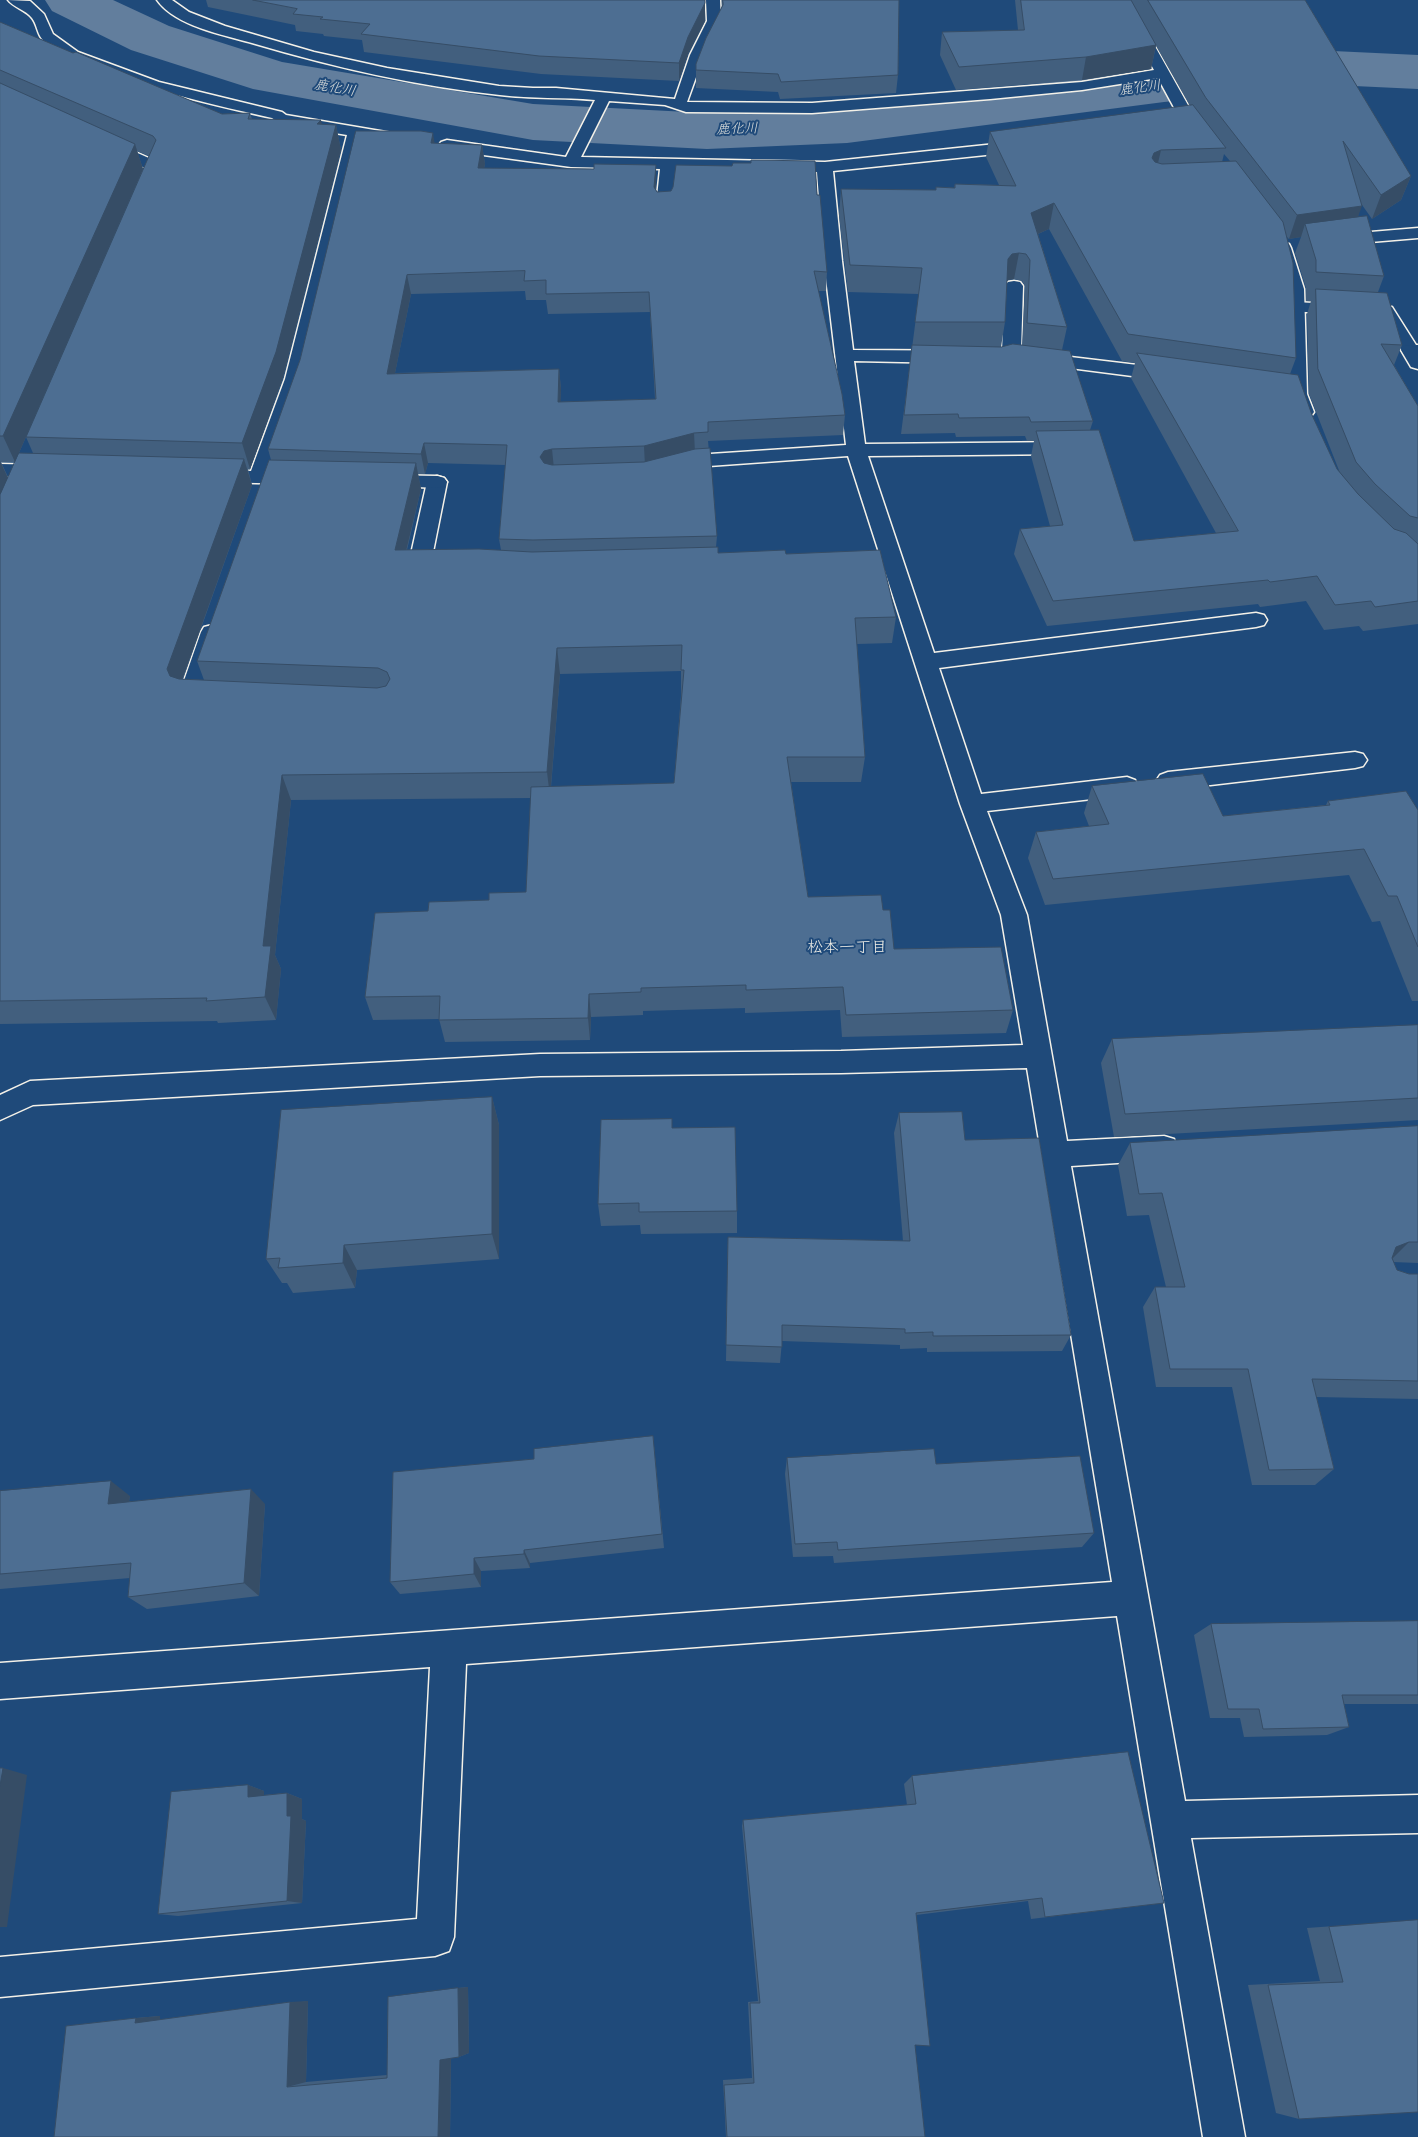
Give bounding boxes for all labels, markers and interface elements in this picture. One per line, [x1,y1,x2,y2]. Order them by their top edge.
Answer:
water label: 鹿化川 [313,76,357,100]
water label: 鹿化川 [1118,77,1162,99]
water label: 鹿化川 [716,120,758,138]
district label: 松本一丁目 [807,937,887,957]

